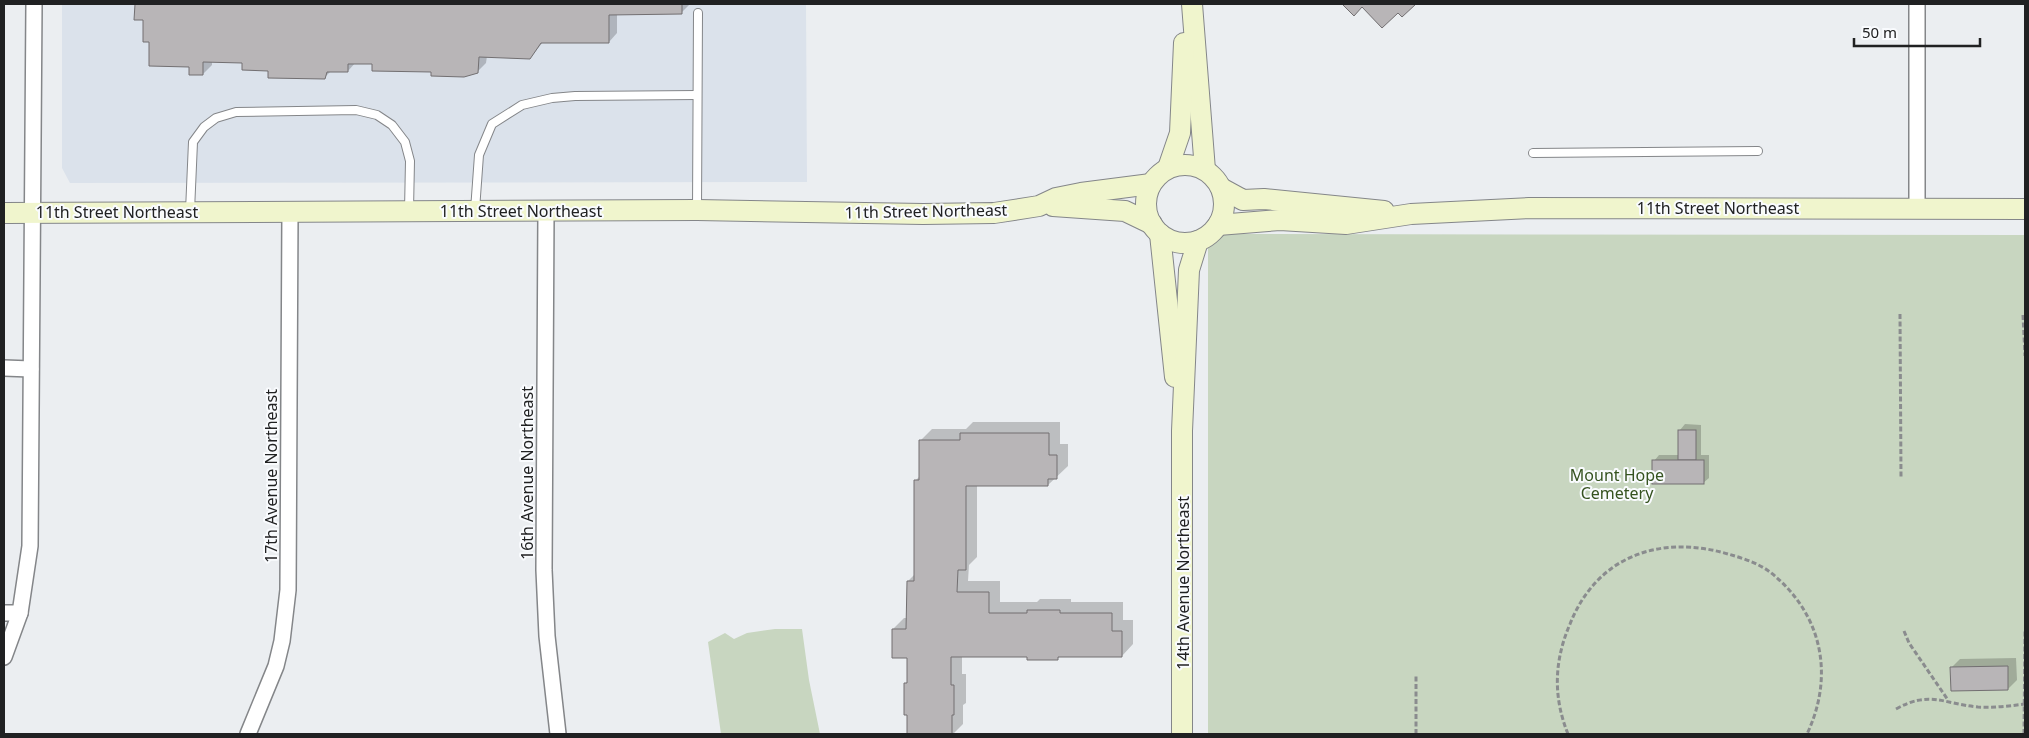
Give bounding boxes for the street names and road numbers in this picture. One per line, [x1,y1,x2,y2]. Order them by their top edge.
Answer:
street label: 11th Street Northeast [1637,197,1799,219]
street label: 11th Street Northeast [845,199,1008,223]
street label: 11th Street Northeast [440,200,602,222]
street label: 11th Street Northeast [36,201,198,223]
street label: 16th Avenue Northeast [516,386,538,560]
street label: 17th Avenue Northeast [260,389,282,563]
street label: 14th Avenue Northeast [1172,496,1194,670]

